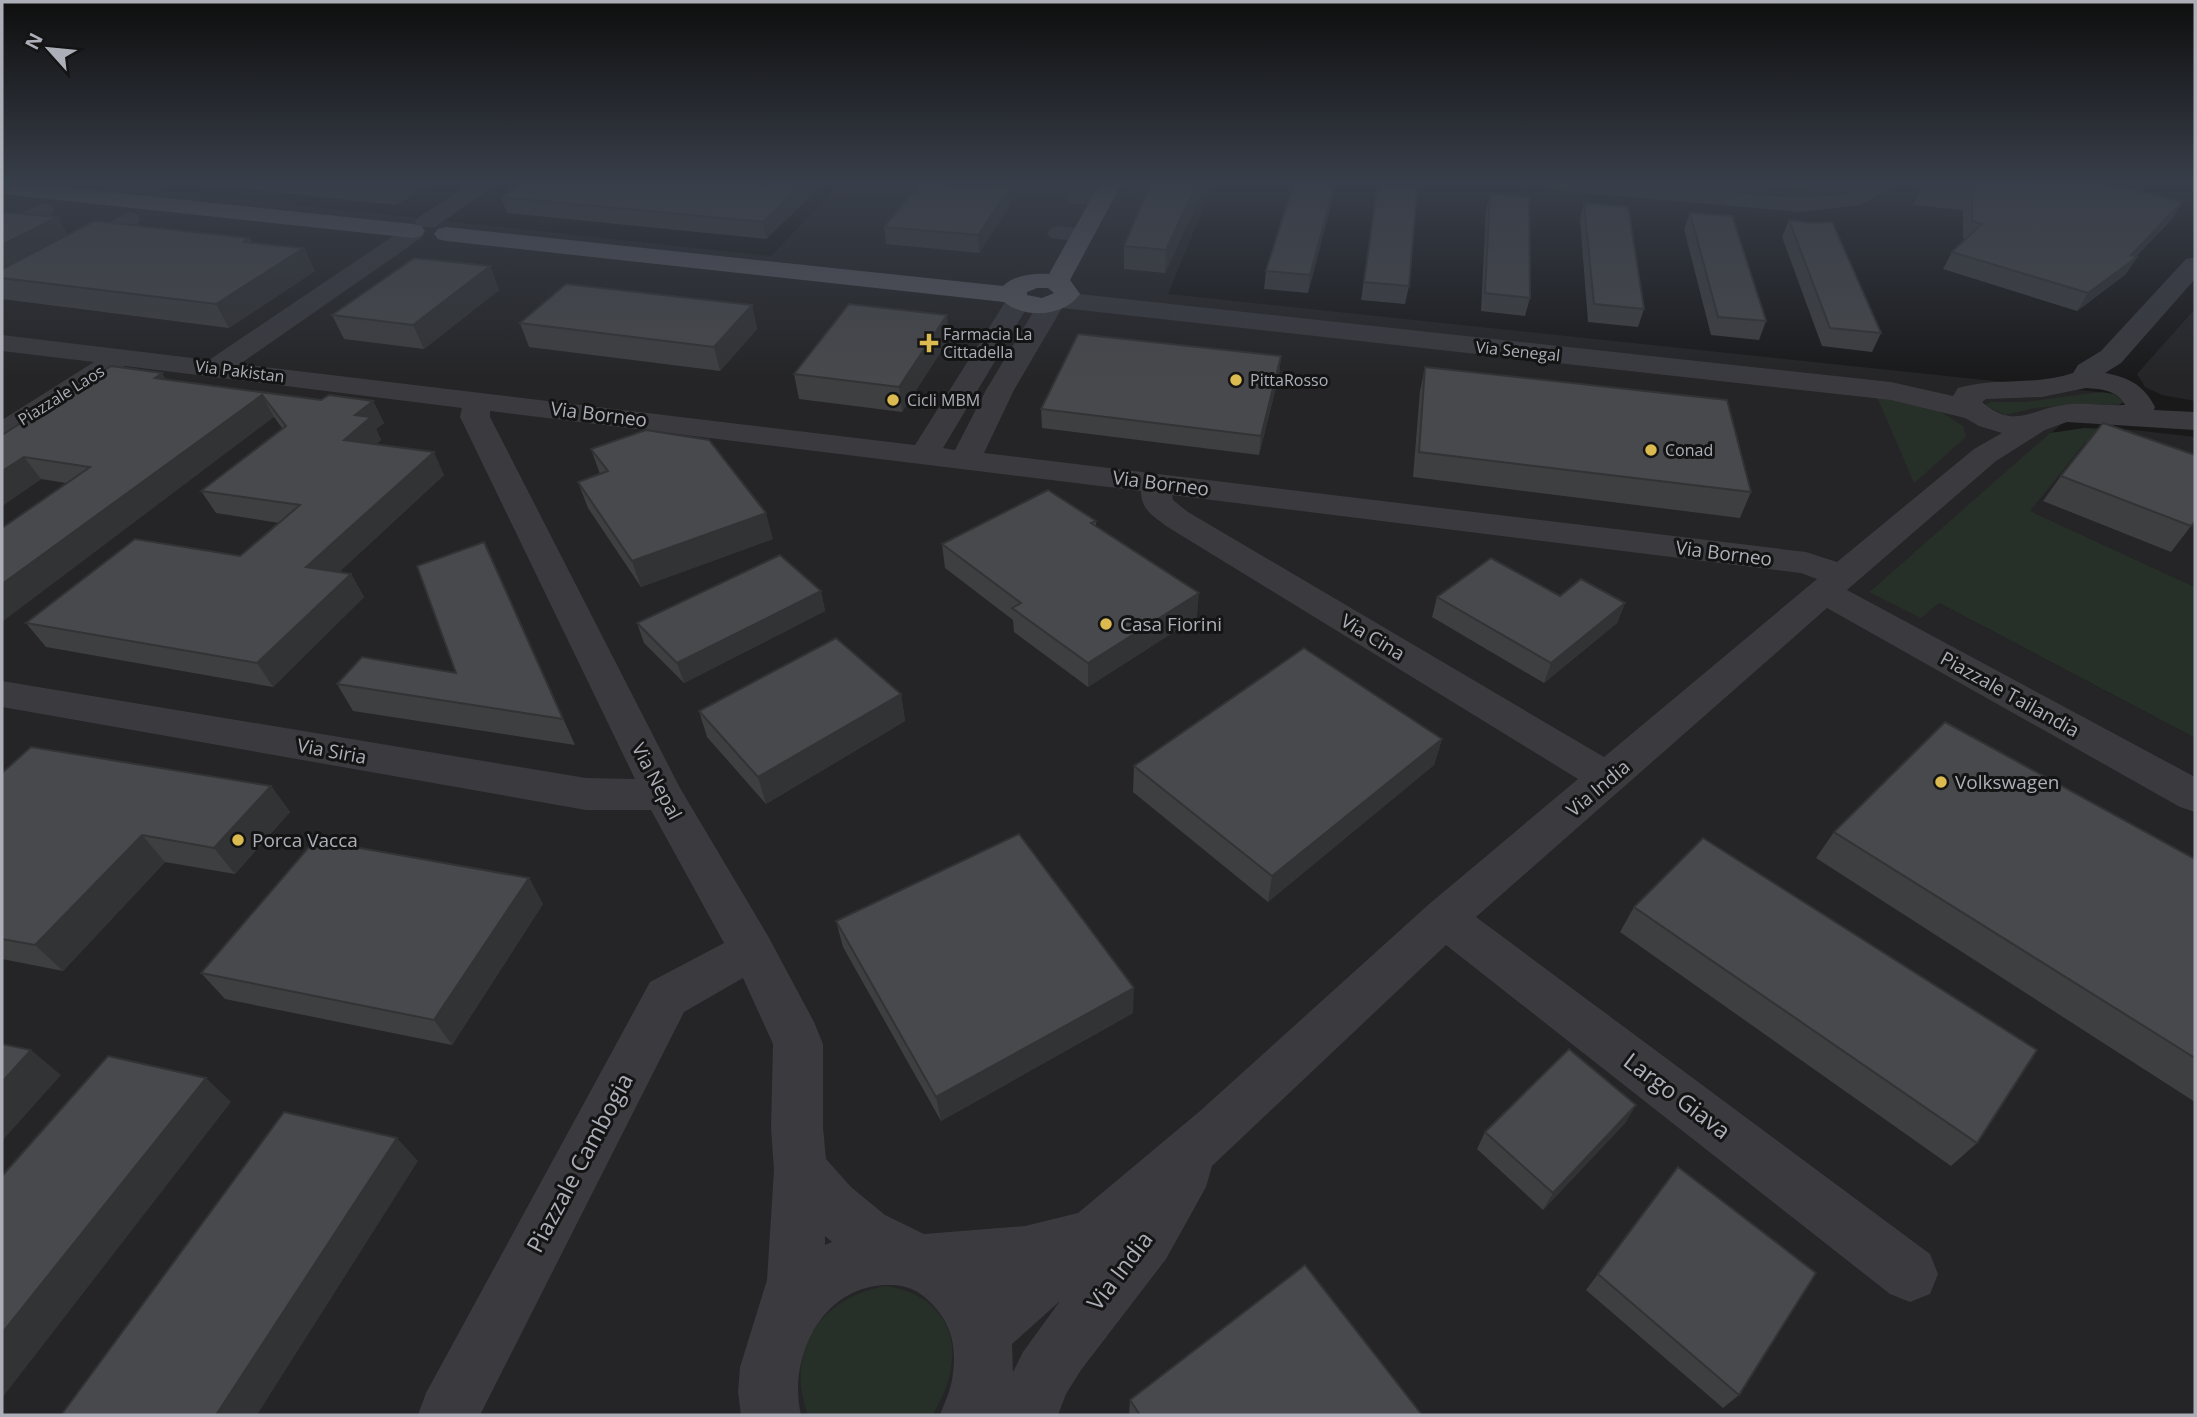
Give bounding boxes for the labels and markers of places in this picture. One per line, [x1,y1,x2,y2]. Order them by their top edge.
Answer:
place label: Farmacia La Cittadella [943,323,1032,363]
marker: Farmacia La Cittadella [921,335,937,351]
place label: PittaRosso [1250,369,1328,391]
marker: PittaRosso [1228,372,1244,388]
place label: Cicli MBM [907,389,980,411]
marker: Cicli MBM [885,392,901,408]
place label: Conad [1665,439,1713,461]
marker: Conad [1643,442,1659,458]
place label: Casa Fiorini [1120,611,1222,637]
marker: Casa Fiorini [1098,616,1114,632]
place label: Volkswagen [1955,769,2060,795]
marker: Volkswagen [1933,774,1949,790]
place label: Porca Vacca [252,827,358,853]
marker: Porca Vacca [230,832,246,848]

